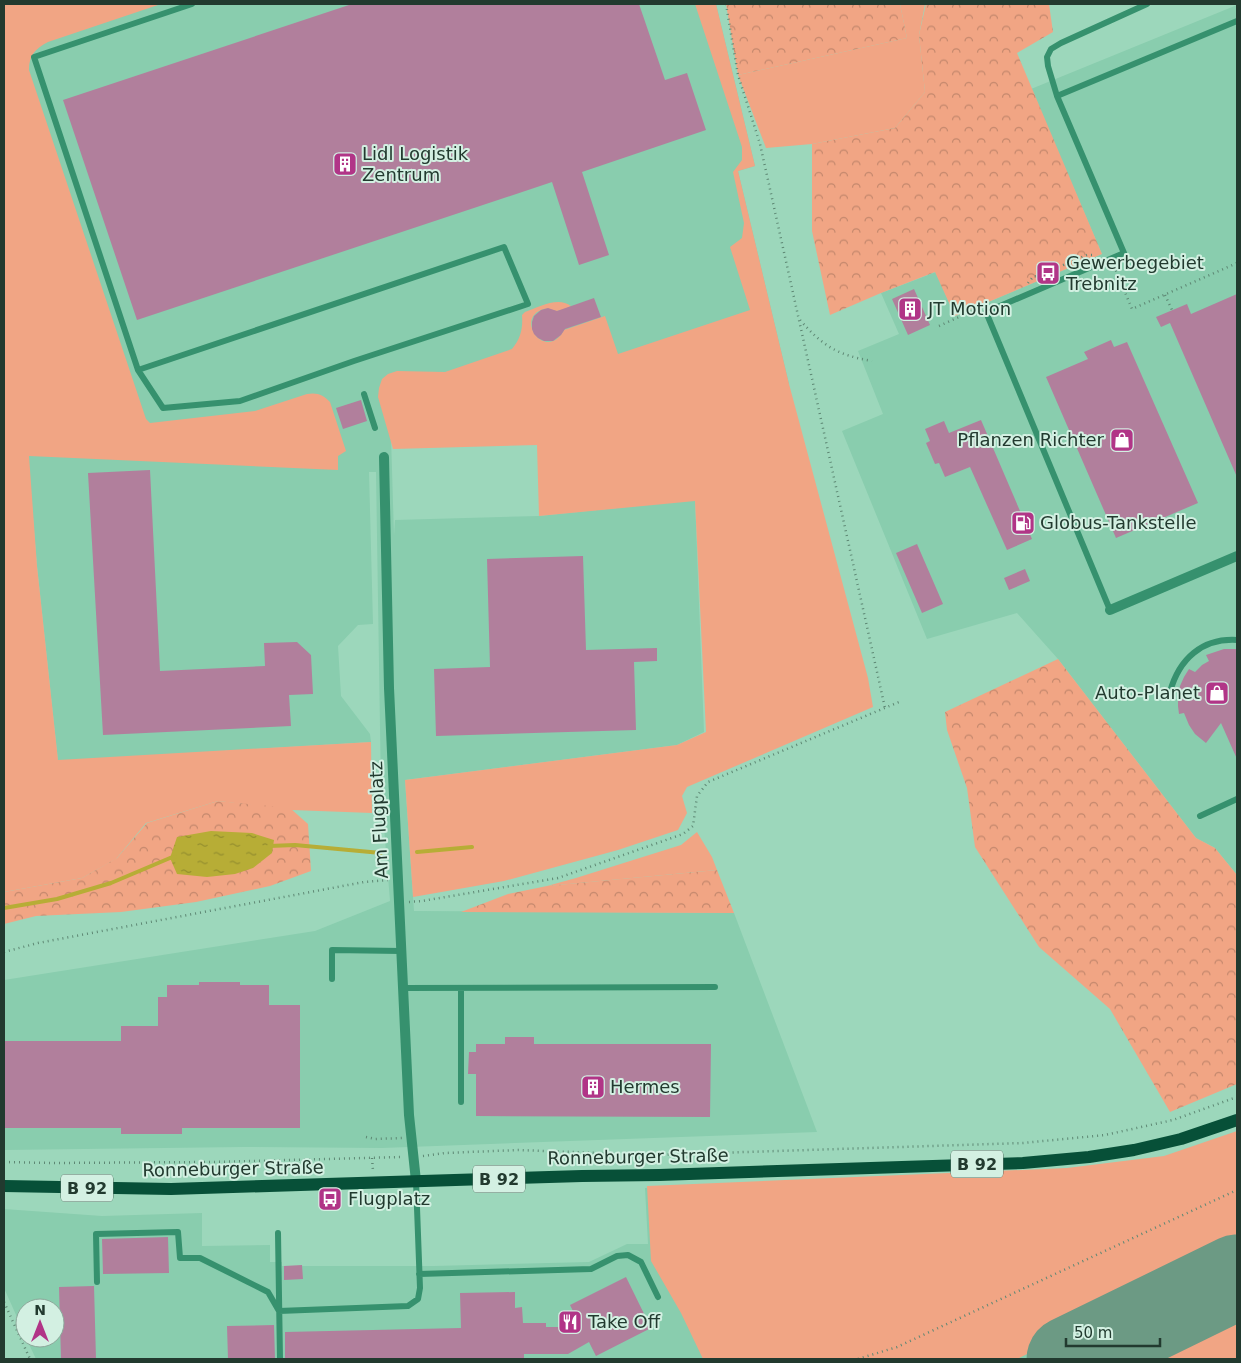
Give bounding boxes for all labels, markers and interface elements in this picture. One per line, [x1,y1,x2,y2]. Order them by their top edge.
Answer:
place label: Lidl Logistik Zentrum [362,143,469,185]
building icon: Lidl Logistik Zentrum [332,151,358,177]
place label: Gewerbegebiet Trebnitz [1065,252,1204,294]
bus stop icon: Gewerbegebiet Trebnitz [1035,260,1061,286]
building icon: JT Motion [897,296,923,322]
place label: JT Motion [927,298,1011,319]
shop icon: Pflanzen Richter [1109,427,1135,453]
place label: Pflanzen Richter [957,429,1105,450]
fuel station icon: Globus-Tankstelle [1010,510,1036,536]
place label: Globus-Tankstelle [1040,512,1196,533]
shop icon: Auto-Planet [1204,680,1230,706]
place label: Auto-Planet [1095,682,1200,703]
street label: Am Flugplatz [365,761,392,879]
building icon: Hermes [580,1074,606,1100]
place label: Hermes [610,1076,680,1097]
street label: Ronneburger Straße [547,1144,729,1169]
road number: B 92 [951,1150,1003,1178]
street label: Ronneburger Straße [142,1156,324,1181]
road number: B 92 [473,1166,525,1192]
road number: B 92 [61,1174,113,1202]
bus stop icon: Flugplatz [317,1186,343,1212]
place label: Flugplatz [348,1188,430,1209]
north arrow [15,1298,65,1348]
text: N [34,1302,46,1318]
restaurant icon: Take Off [557,1309,583,1335]
place label: Take Off [587,1311,661,1332]
scale bar [1066,1316,1160,1348]
text: 50 m [1074,1324,1112,1342]

